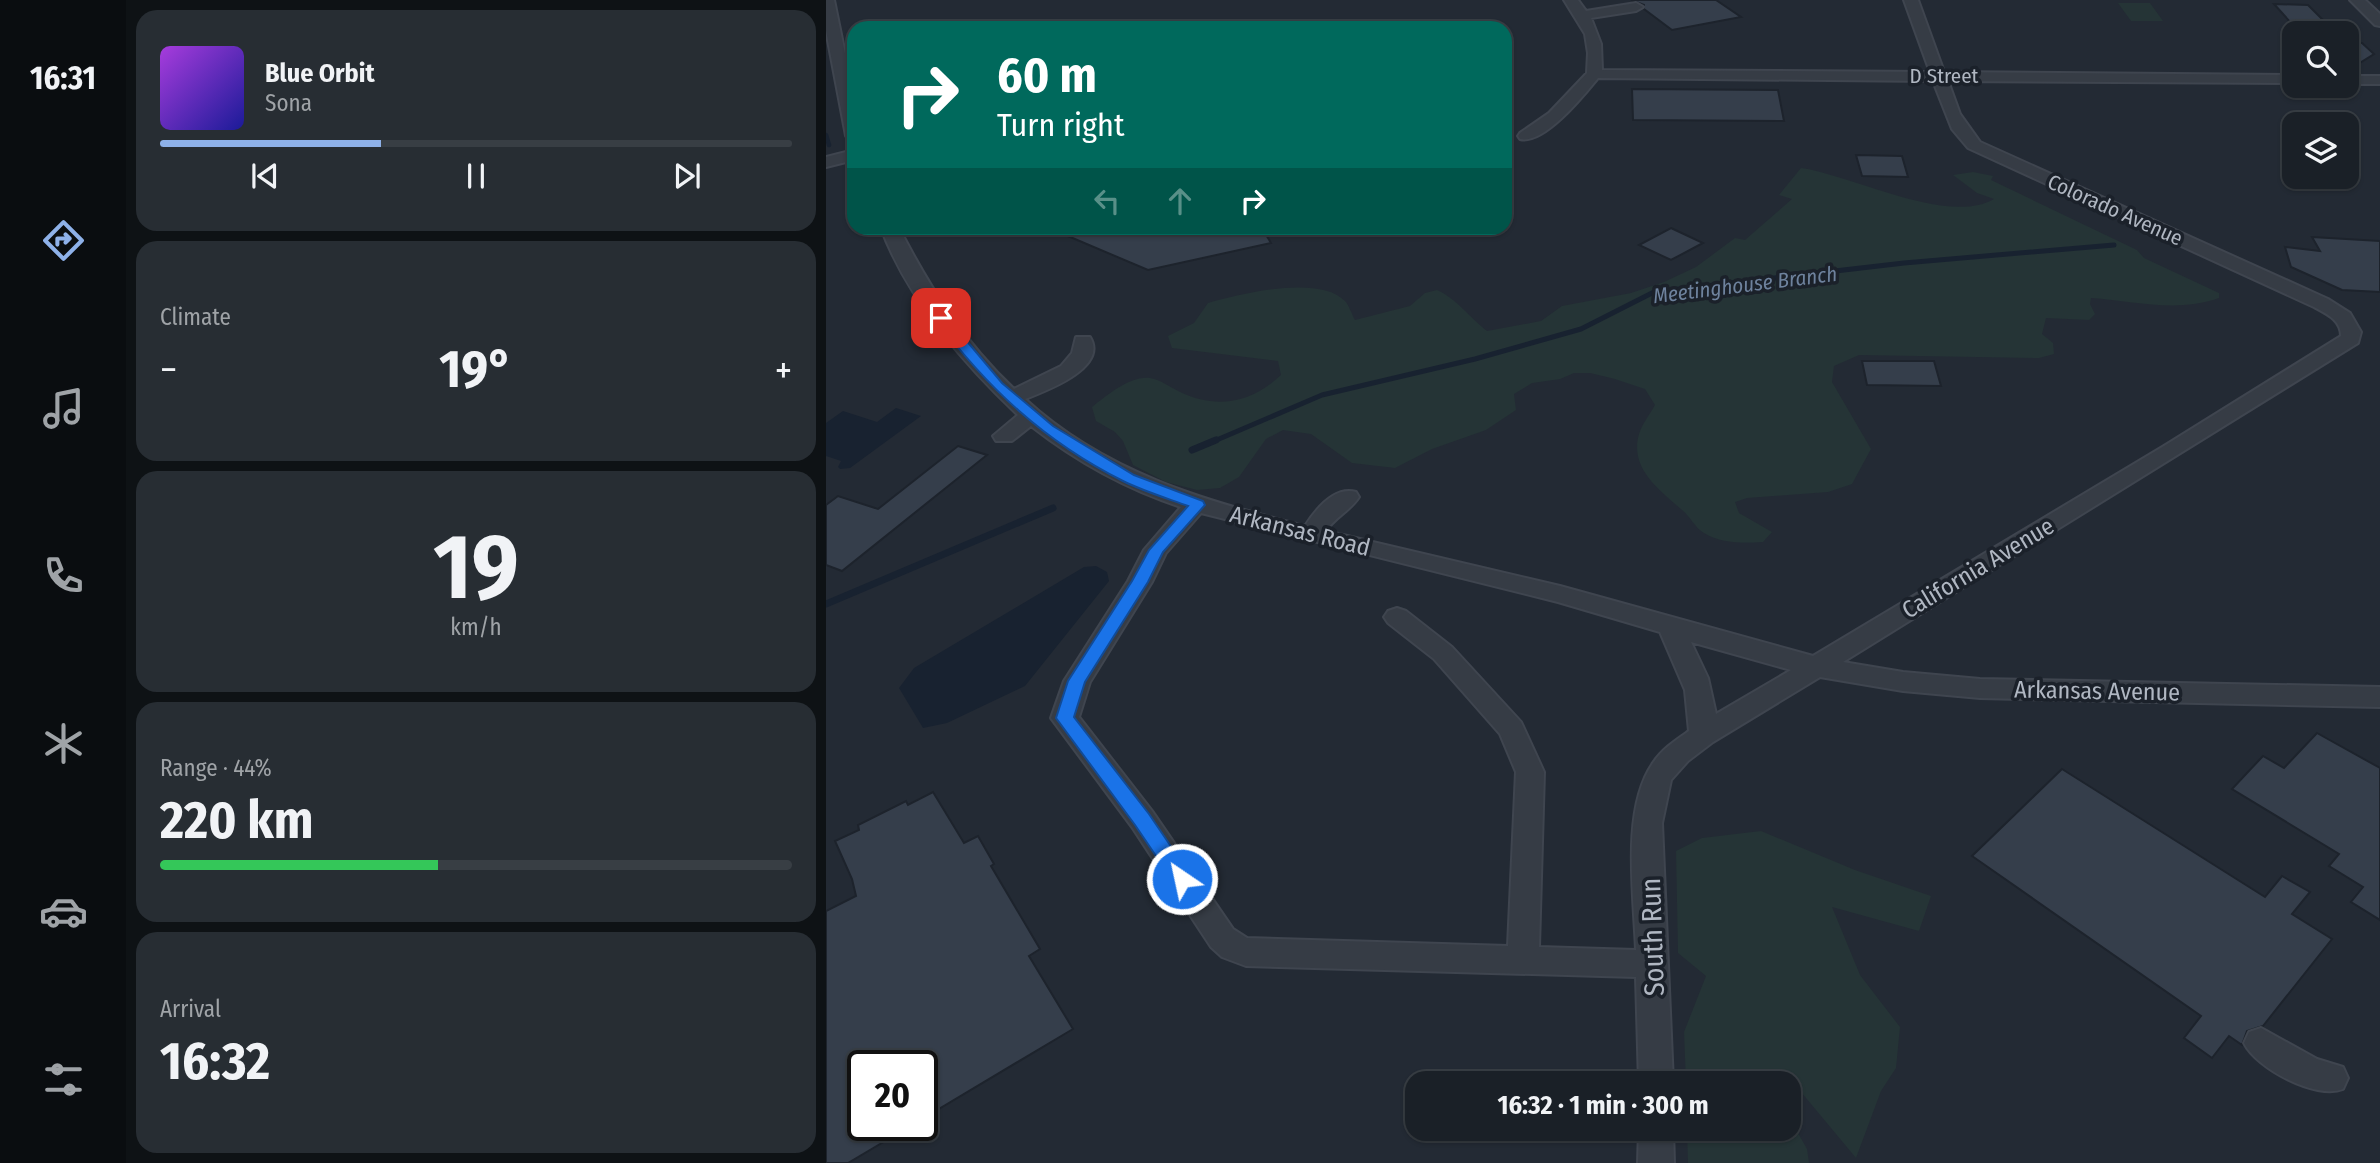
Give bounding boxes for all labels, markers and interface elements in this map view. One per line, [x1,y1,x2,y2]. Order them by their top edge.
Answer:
map controls [2282,21,2359,189]
button: search [2282,21,2359,98]
text: 60 m [997,46,1097,105]
icon: right [882,49,973,140]
text: Blue Orbit [265,58,375,89]
text: 16:31 [30,59,96,97]
street label: D Street [1910,63,1979,89]
text: Sona [265,89,312,117]
text: Turn right [997,106,1124,144]
button: layers [2282,112,2359,189]
icon: previous [246,157,284,195]
icon: pause [457,157,495,195]
icon: next [668,157,706,195]
street label: Colorado Avenue [2043,169,2187,251]
icon: left [1088,182,1126,220]
icon: ahead [1161,182,1199,220]
icon: right [1234,182,1272,220]
icon: directions [39,216,88,265]
water label: Meetinghouse Branch [1651,261,1839,309]
pin [911,288,971,348]
icon: arrive [922,299,960,337]
text: Climate [160,303,231,331]
text: 19° [439,338,513,401]
text: − [160,347,177,393]
text: + [775,347,792,393]
icon: music [39,384,88,433]
street label: Arkansas Road [1227,500,1373,562]
street label: California Avenue [1897,512,2059,624]
text: 19 [433,513,519,622]
icon: phone [39,551,88,600]
text: km/h [450,613,502,641]
street label: Arkansas Avenue [2014,676,2180,706]
icon: climate [39,719,88,768]
text: Range · 44% [160,754,272,782]
text: 220 km [160,789,314,852]
position arrow [1145,842,1219,916]
street label: South Run [1634,877,1671,997]
icon: car [39,887,88,936]
text: Arrival [160,995,221,1023]
text: 16:32 [160,1030,270,1093]
speed limit sign: 20 [847,1050,938,1141]
icon: filters [39,1055,88,1104]
text: 16:32 · 1 min · 300 m [1497,1090,1709,1121]

